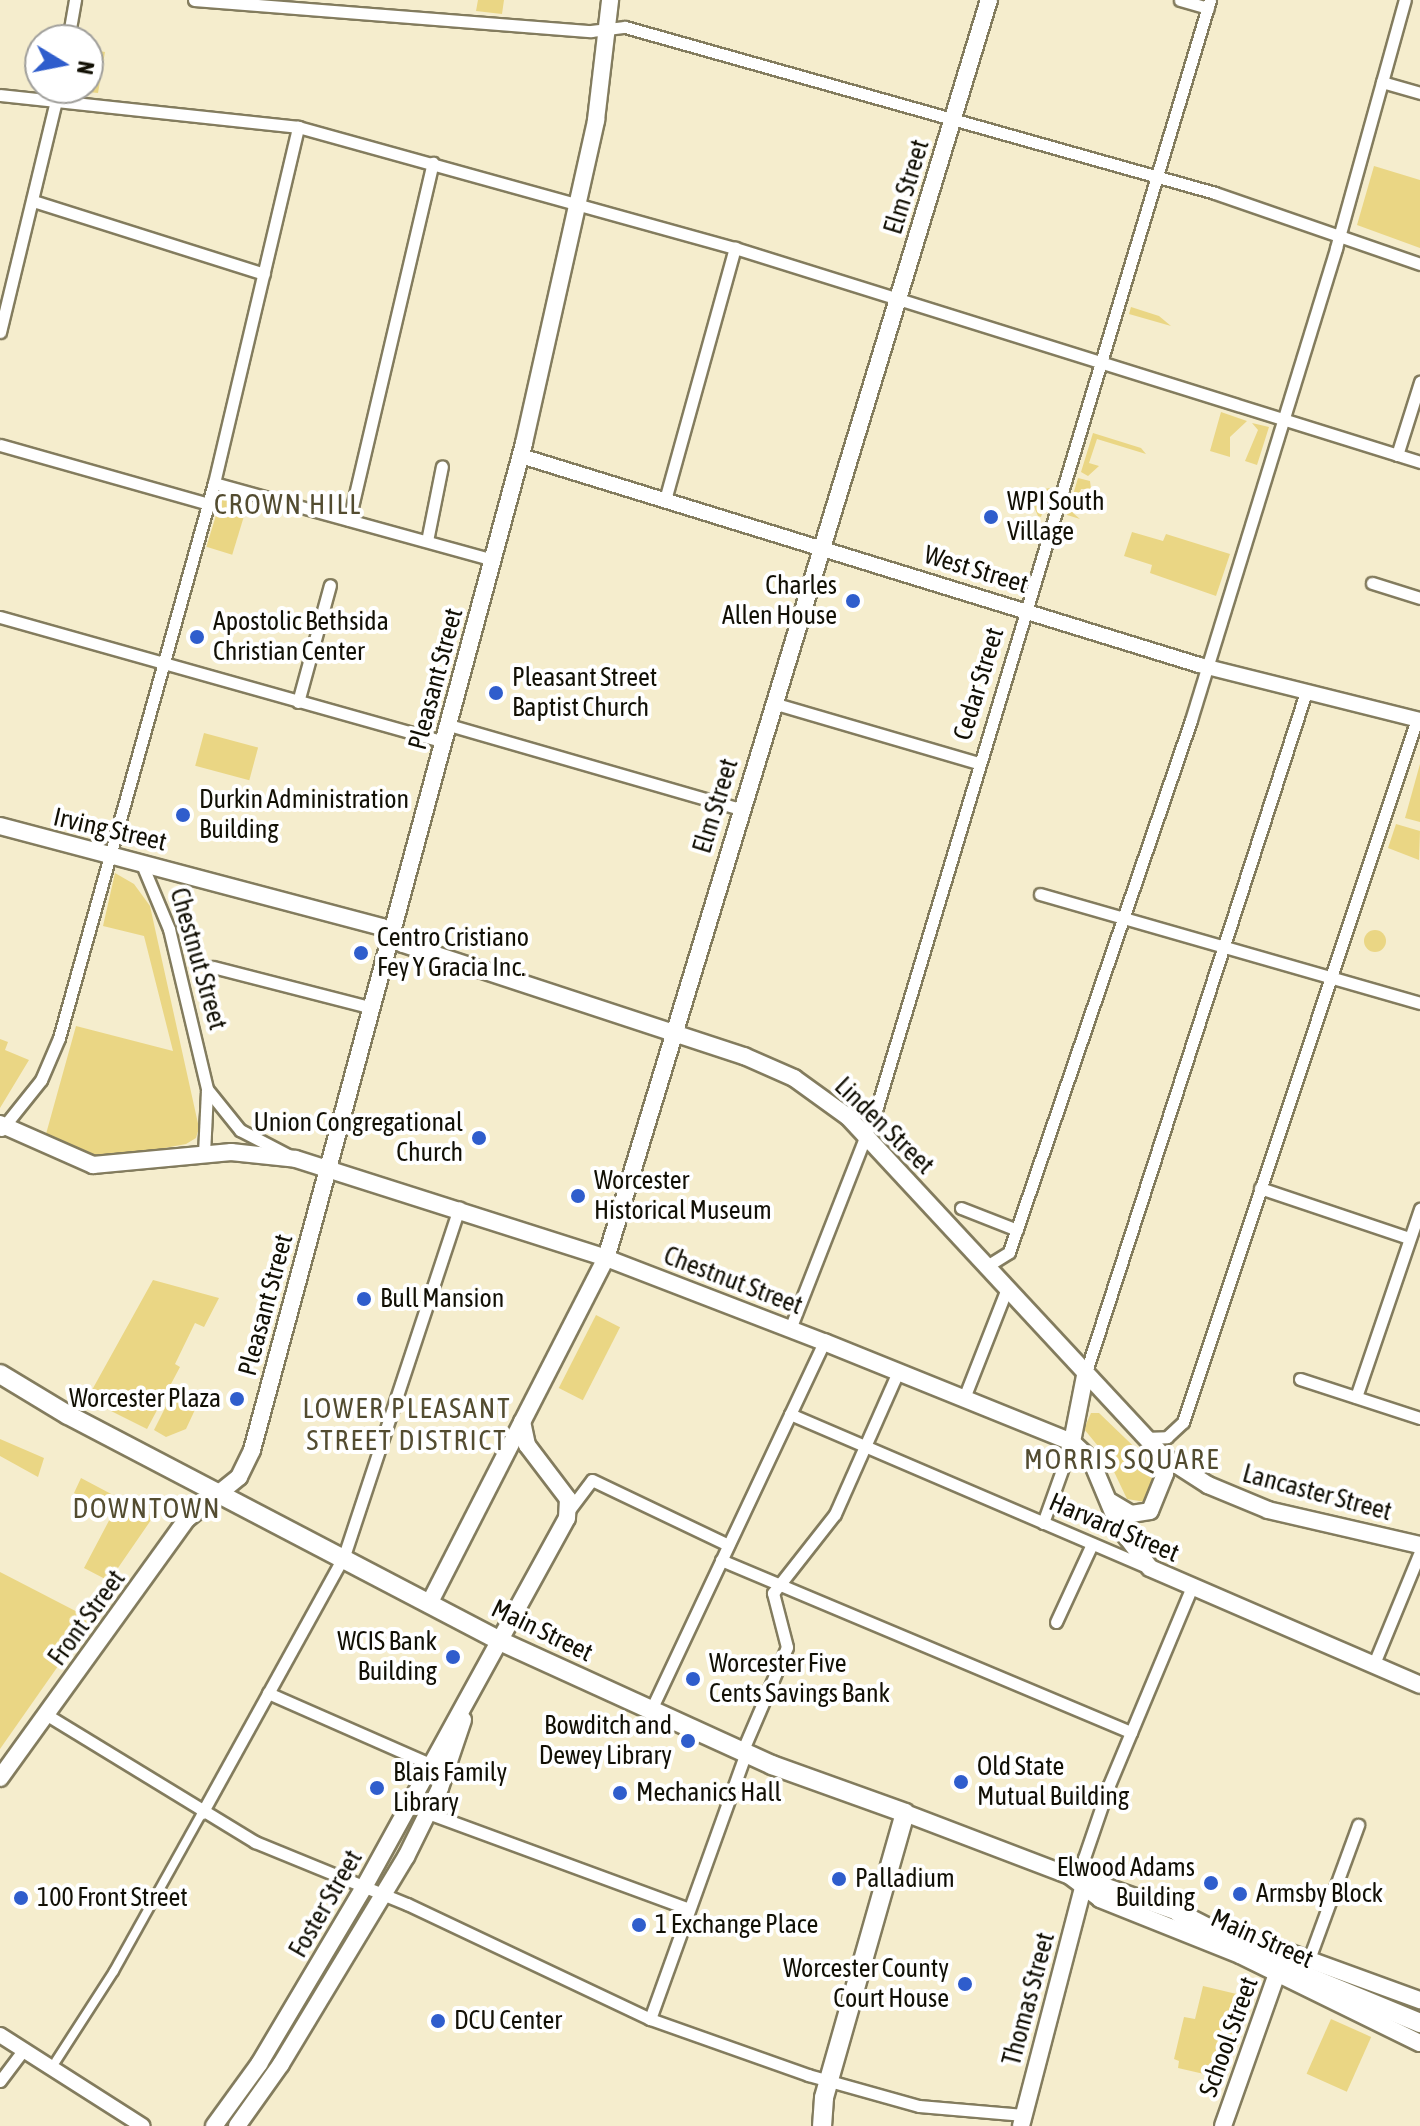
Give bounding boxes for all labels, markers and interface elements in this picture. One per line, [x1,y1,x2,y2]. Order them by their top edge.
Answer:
north arrow [24,24,104,104]
text: N [72,59,100,76]
street label: Elm Street [878,136,936,238]
place label: WPI South Village [1007,486,1105,548]
district label: CROWN HILL [214,487,362,521]
marker: WPI South Village [982,508,1000,526]
street label: West Street [920,539,1032,601]
place label: Charles Allen House [722,570,837,632]
marker: Charles Allen House [844,592,862,610]
street label: Pleasant Street [402,605,470,753]
place label: Apostolic Bethsida Christian Center [213,606,389,668]
street label: Cedar Street [947,624,1011,744]
marker: Apostolic Bethsida Christian Center [188,628,206,646]
place label: Pleasant Street Baptist Church [512,662,657,724]
marker: Pleasant Street Baptist Church [487,684,505,702]
street label: Elm Street [687,755,745,857]
place label: Durkin Administration Building [199,784,409,846]
street label: Irving Street [50,802,170,858]
marker: Durkin Administration Building [174,806,192,824]
street label: Chestnut Street [163,885,233,1033]
place label: Centro Cristiano Fey Y Gracia Inc. [377,922,529,984]
marker: Centro Cristiano Fey Y Gracia Inc. [352,944,370,962]
street label: Linden Street [828,1071,940,1181]
place label: Union Congregational Church [253,1107,463,1168]
marker: Union Congregational Church [470,1129,488,1147]
place label: Worcester Historical Museum [594,1165,772,1226]
marker: Worcester Historical Museum [569,1187,587,1205]
street label: Pleasant Street [232,1231,300,1379]
street label: Chestnut Street [659,1240,807,1322]
place label: Bull Mansion [380,1283,504,1315]
marker: Bull Mansion [355,1290,373,1308]
place label: Worcester Plaza [69,1383,221,1415]
marker: Worcester Plaza [228,1390,246,1408]
district label: LOWER PLEASANT STREET DISTRICT [303,1391,511,1457]
district label: MORRIS SQUARE [1024,1442,1220,1476]
street label: Lancaster Street [1239,1458,1395,1528]
street label: Harvard Street [1044,1487,1184,1569]
district label: DOWNTOWN [72,1491,222,1525]
street label: Front Street [42,1564,132,1672]
street label: Main Street [486,1593,598,1669]
place label: WCIS Bank Building [337,1626,437,1688]
marker: WCIS Bank Building [444,1648,462,1666]
place label: Worcester Five Cents Savings Bank [709,1648,890,1710]
marker: Worcester Five Cents Savings Bank [684,1670,702,1688]
place label: Bowditch and Dewey Library [539,1710,672,1772]
marker: Bowditch and Dewey Library [679,1732,697,1750]
place label: Old State Mutual Building [977,1751,1129,1812]
place label: Blais Family Library [393,1757,507,1818]
marker: Old State Mutual Building [952,1773,970,1791]
place label: Mechanics Hall [636,1777,781,1809]
marker: Blais Family Library [368,1779,386,1797]
marker: Mechanics Hall [611,1784,629,1802]
street label: Foster Street [283,1845,369,1963]
place label: Elwood Adams Building [1057,1852,1195,1914]
place label: Palladium [855,1863,955,1895]
marker: Palladium [830,1870,848,1888]
marker: Elwood Adams Building [1202,1874,1220,1892]
place label: Armsby Block [1256,1878,1383,1910]
place label: 100 Front Street [37,1882,188,1914]
marker: Armsby Block [1231,1885,1249,1903]
marker: 100 Front Street [12,1889,30,1907]
street label: Main Street [1206,1903,1318,1975]
place label: 1 Exchange Place [655,1909,818,1941]
marker: 1 Exchange Place [630,1916,648,1934]
street label: Thomas Street [996,1929,1062,2069]
place label: Worcester County Court House [783,1953,949,2014]
street label: School Street [1193,1973,1265,2101]
marker: Worcester County Court House [956,1975,974,1993]
place label: DCU Center [454,2005,562,2037]
marker: DCU Center [429,2012,447,2030]

